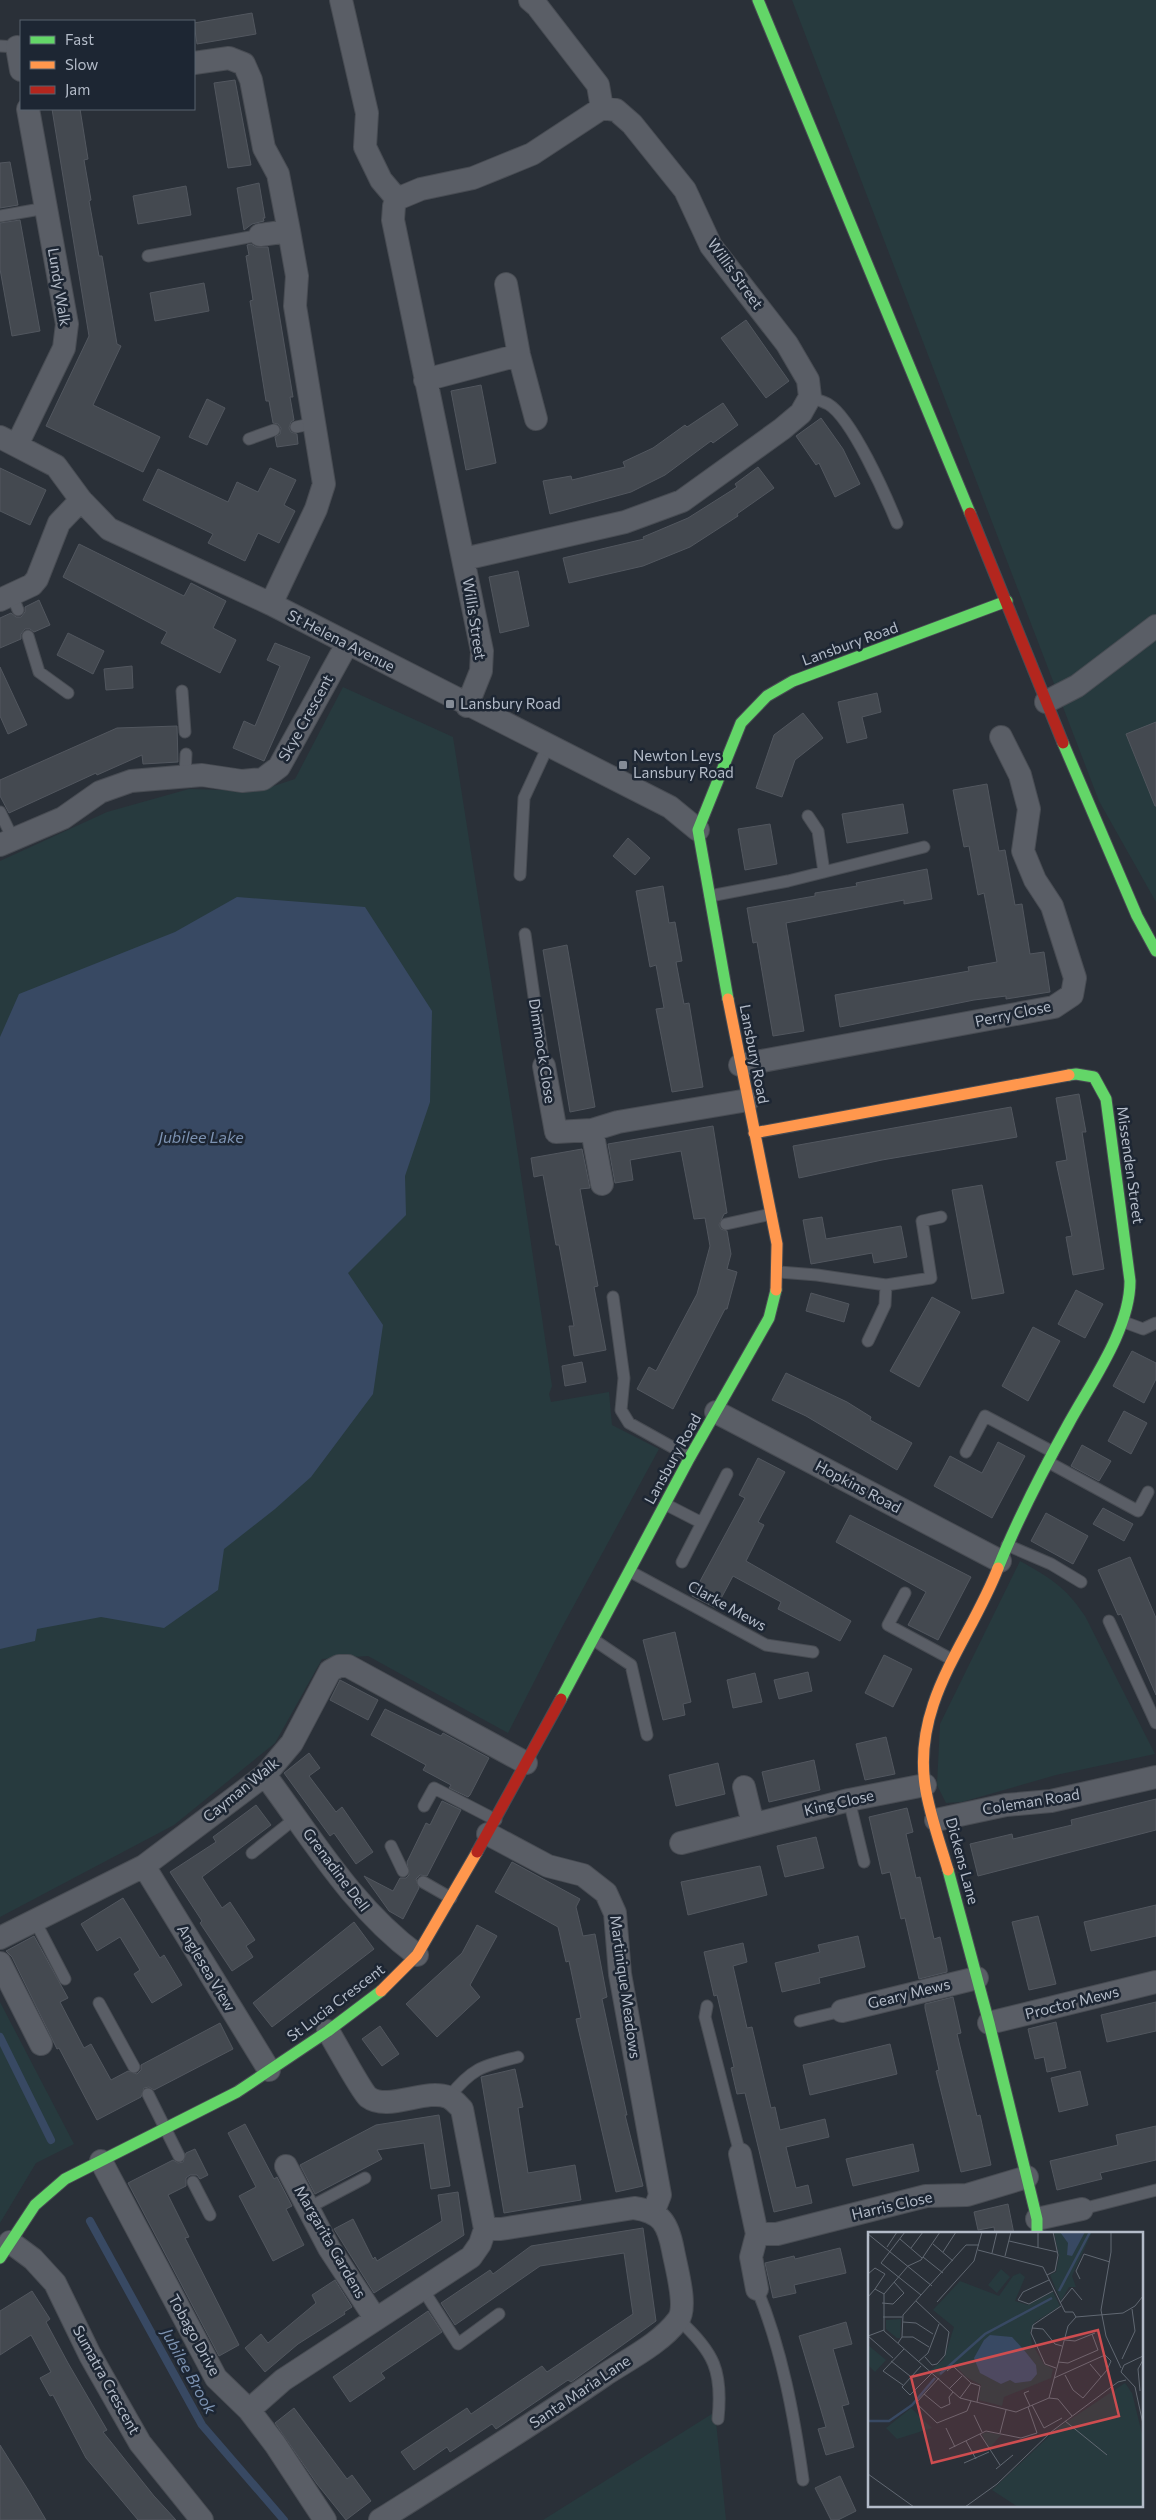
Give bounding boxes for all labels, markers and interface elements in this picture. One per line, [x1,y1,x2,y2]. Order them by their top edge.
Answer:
legend [20,20,195,110]
text: Fast [65,30,94,48]
text: Slow [65,55,98,73]
text: Jam [65,80,90,98]
street label: Willis Street [704,235,767,312]
street label: Lundy Walk [45,246,75,327]
street label: Willis Street [460,577,490,661]
street label: St Helena Avenue [285,605,398,675]
street label: Lansbury Road [799,617,900,669]
street label: Skye Crescent [274,671,336,764]
place label: Lansbury Road [460,694,561,712]
marker: Lansbury Road [444,698,456,710]
place label: Newton Leys Lansbury Road [633,746,734,781]
marker: Newton Leys Lansbury Road [617,759,629,771]
street label: Perry Close [973,996,1053,1030]
street label: Dimmock Close [526,997,560,1105]
street label: Lansbury Road [737,1003,773,1105]
street label: Missenden Street [1114,1105,1148,1225]
water label: Jubilee Lake [156,1127,244,1146]
street label: Lansbury Road [640,1410,704,1507]
street label: Hopkins Road [813,1456,904,1516]
street label: Clarke Mews [685,1576,770,1634]
street label: Cayman Walk [199,1753,282,1825]
street label: Coleman Road [981,1784,1081,1818]
street label: King Close [802,1785,876,1819]
street label: Dickens Lane [943,1815,983,1906]
street label: Grenadine Dell [300,1824,374,1915]
street label: Martinique Meadows [607,1914,645,2060]
street label: Anglesea View [174,1921,240,2014]
street label: St Lucia Crescent [283,1960,388,2045]
street label: Geary Mews [866,1974,952,2012]
street label: Proctor Mews [1023,1982,1121,2022]
street label: Margarita Gardens [291,2182,371,2301]
street label: Harris Close [850,2187,934,2223]
inset map [868,2232,1144,2508]
street label: Tobago Drive [165,2291,225,2378]
street label: Sumatra Crescent [70,2322,144,2437]
water label: Jubilee Brook [157,2323,221,2417]
street label: Santa Maria Lane [526,2351,633,2432]

